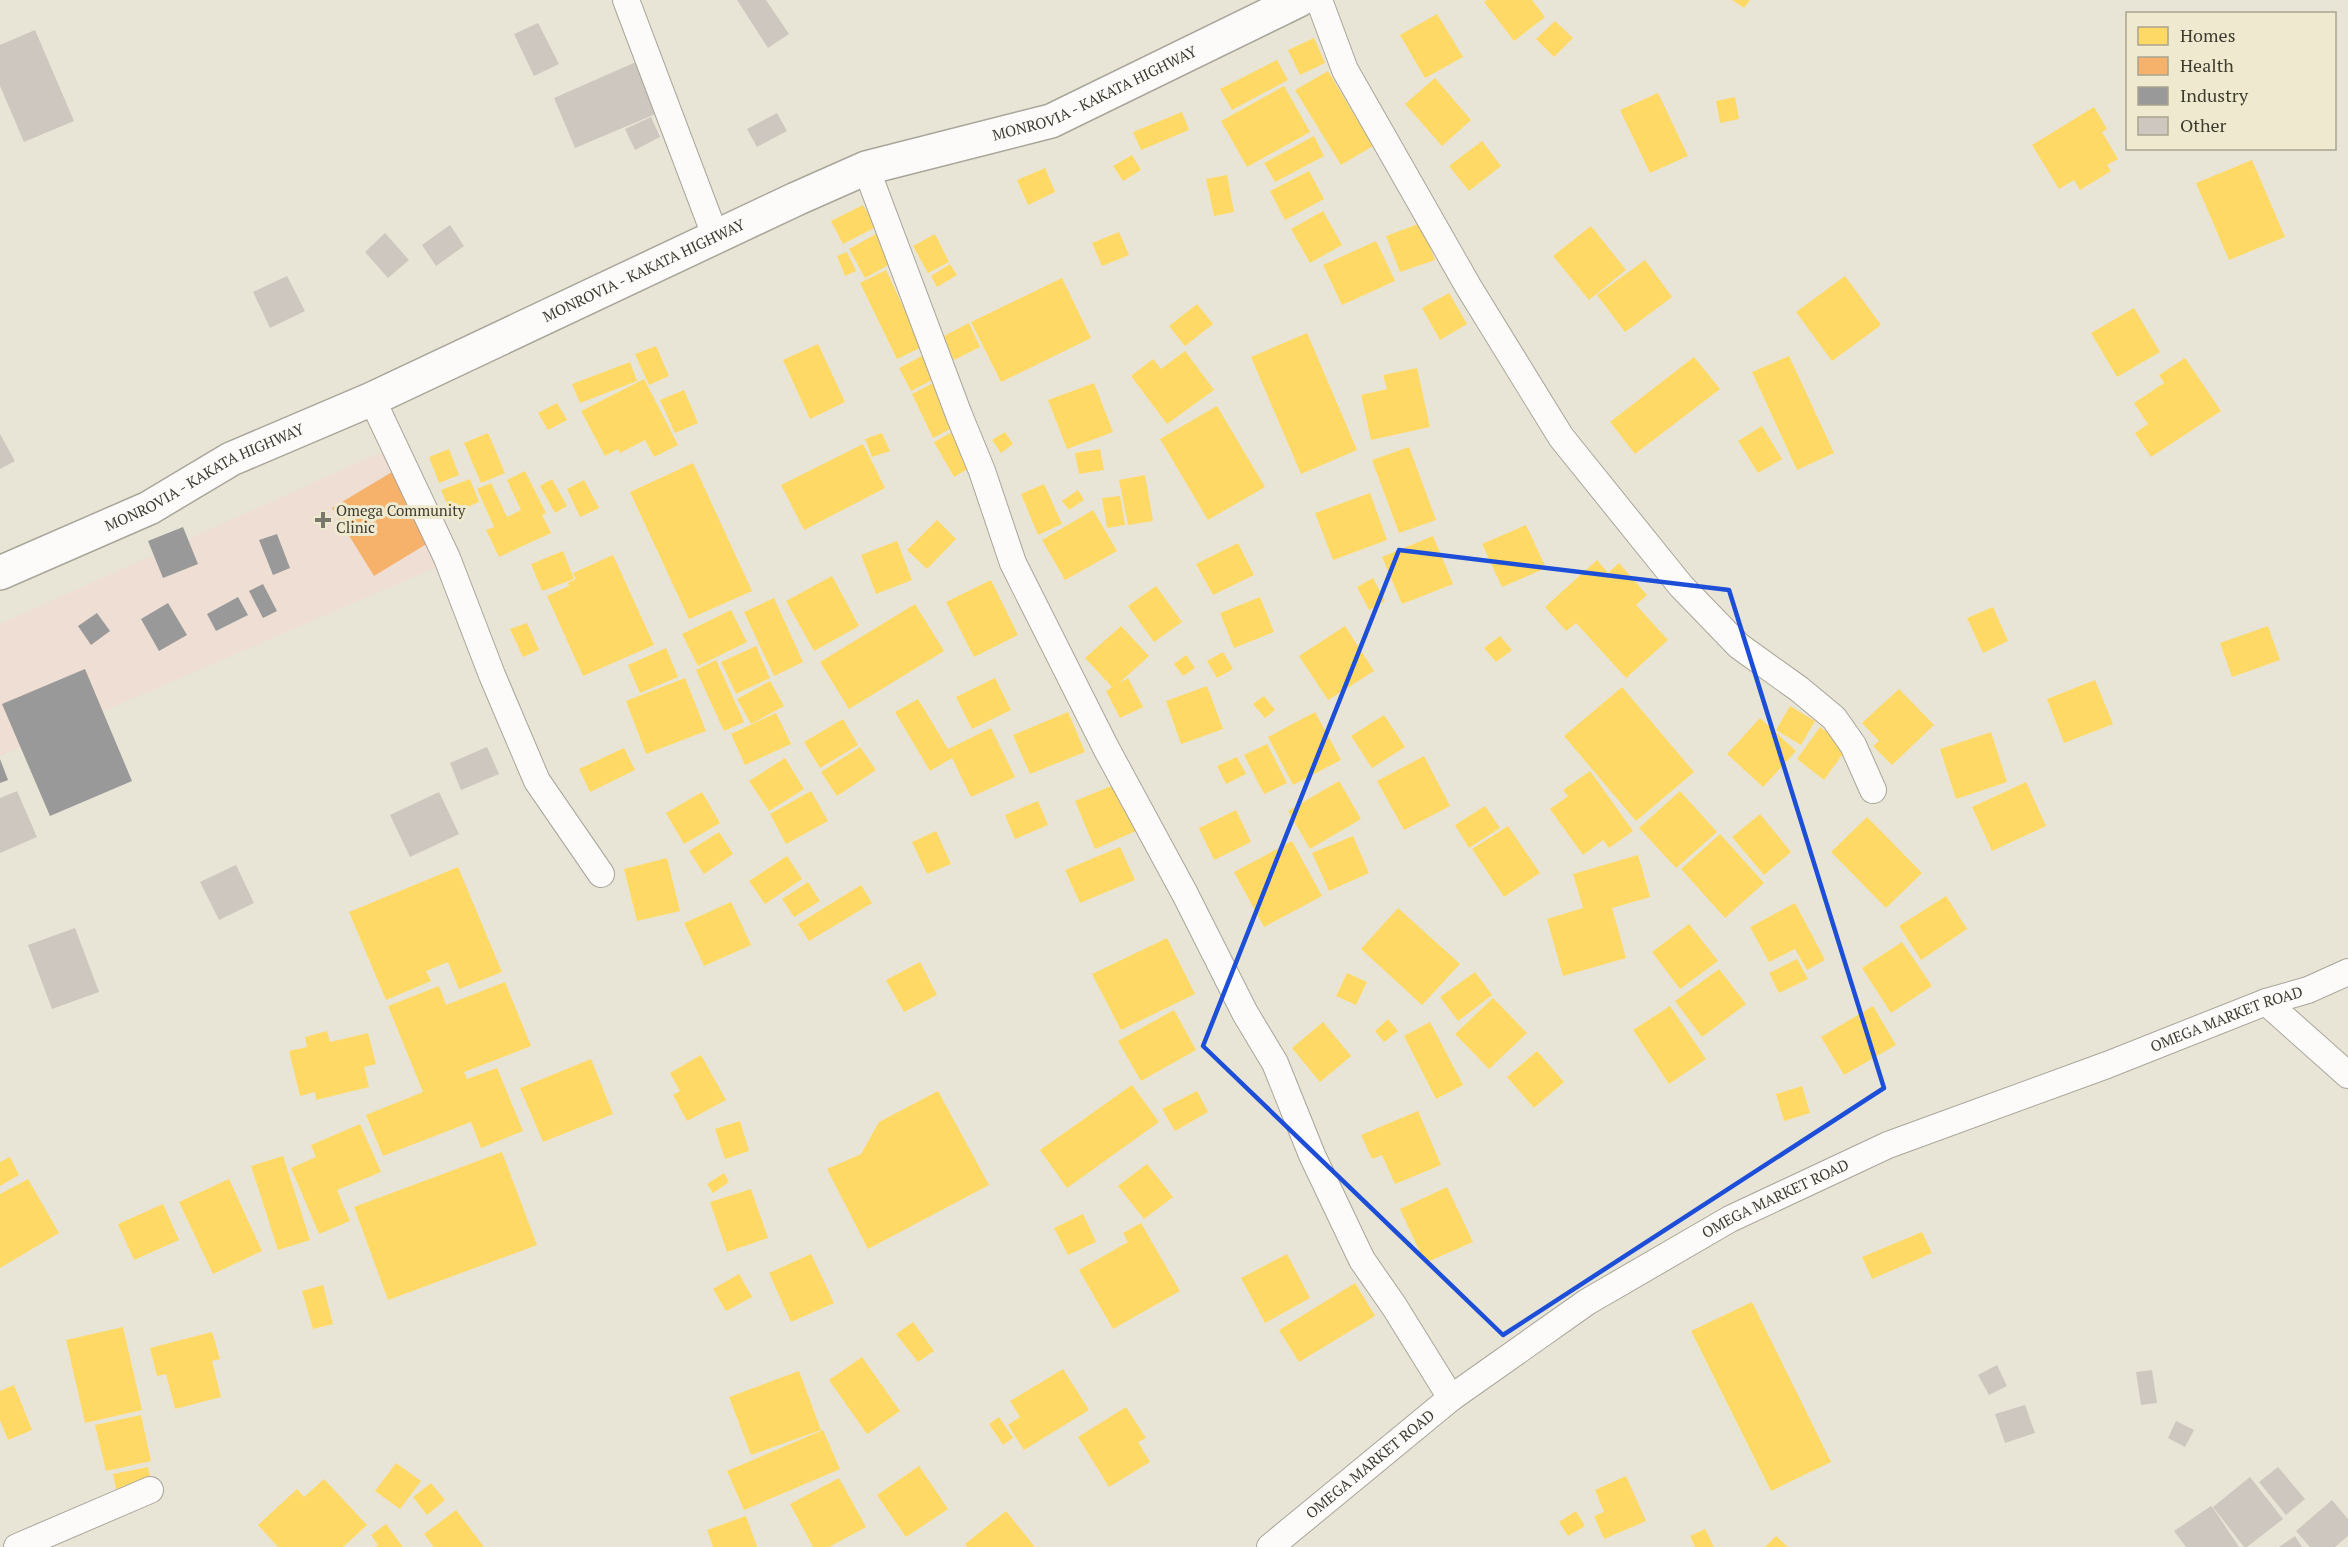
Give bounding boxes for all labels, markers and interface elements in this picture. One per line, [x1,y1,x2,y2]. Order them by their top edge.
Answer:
legend [2126,12,2336,150]
text: Homes [2180,23,2235,47]
street label: MONROVIA - KAKATA HIGHWAY [990,40,1200,145]
text: Health [2180,53,2234,77]
text: Industry [2180,83,2249,107]
text: Other [2180,113,2227,137]
street label: MONROVIA - KAKATA HIGHWAY [539,213,748,326]
street label: MONROVIA - KAKATA HIGHWAY [101,418,307,535]
place label: Omega Community Clinic [336,500,466,537]
marker: Omega Community Clinic [314,511,332,529]
street label: OMEGA MARKET ROAD [2147,981,2305,1056]
street label: OMEGA MARKET ROAD [1698,1154,1852,1242]
street label: OMEGA MARKET ROAD [1301,1405,1438,1523]

